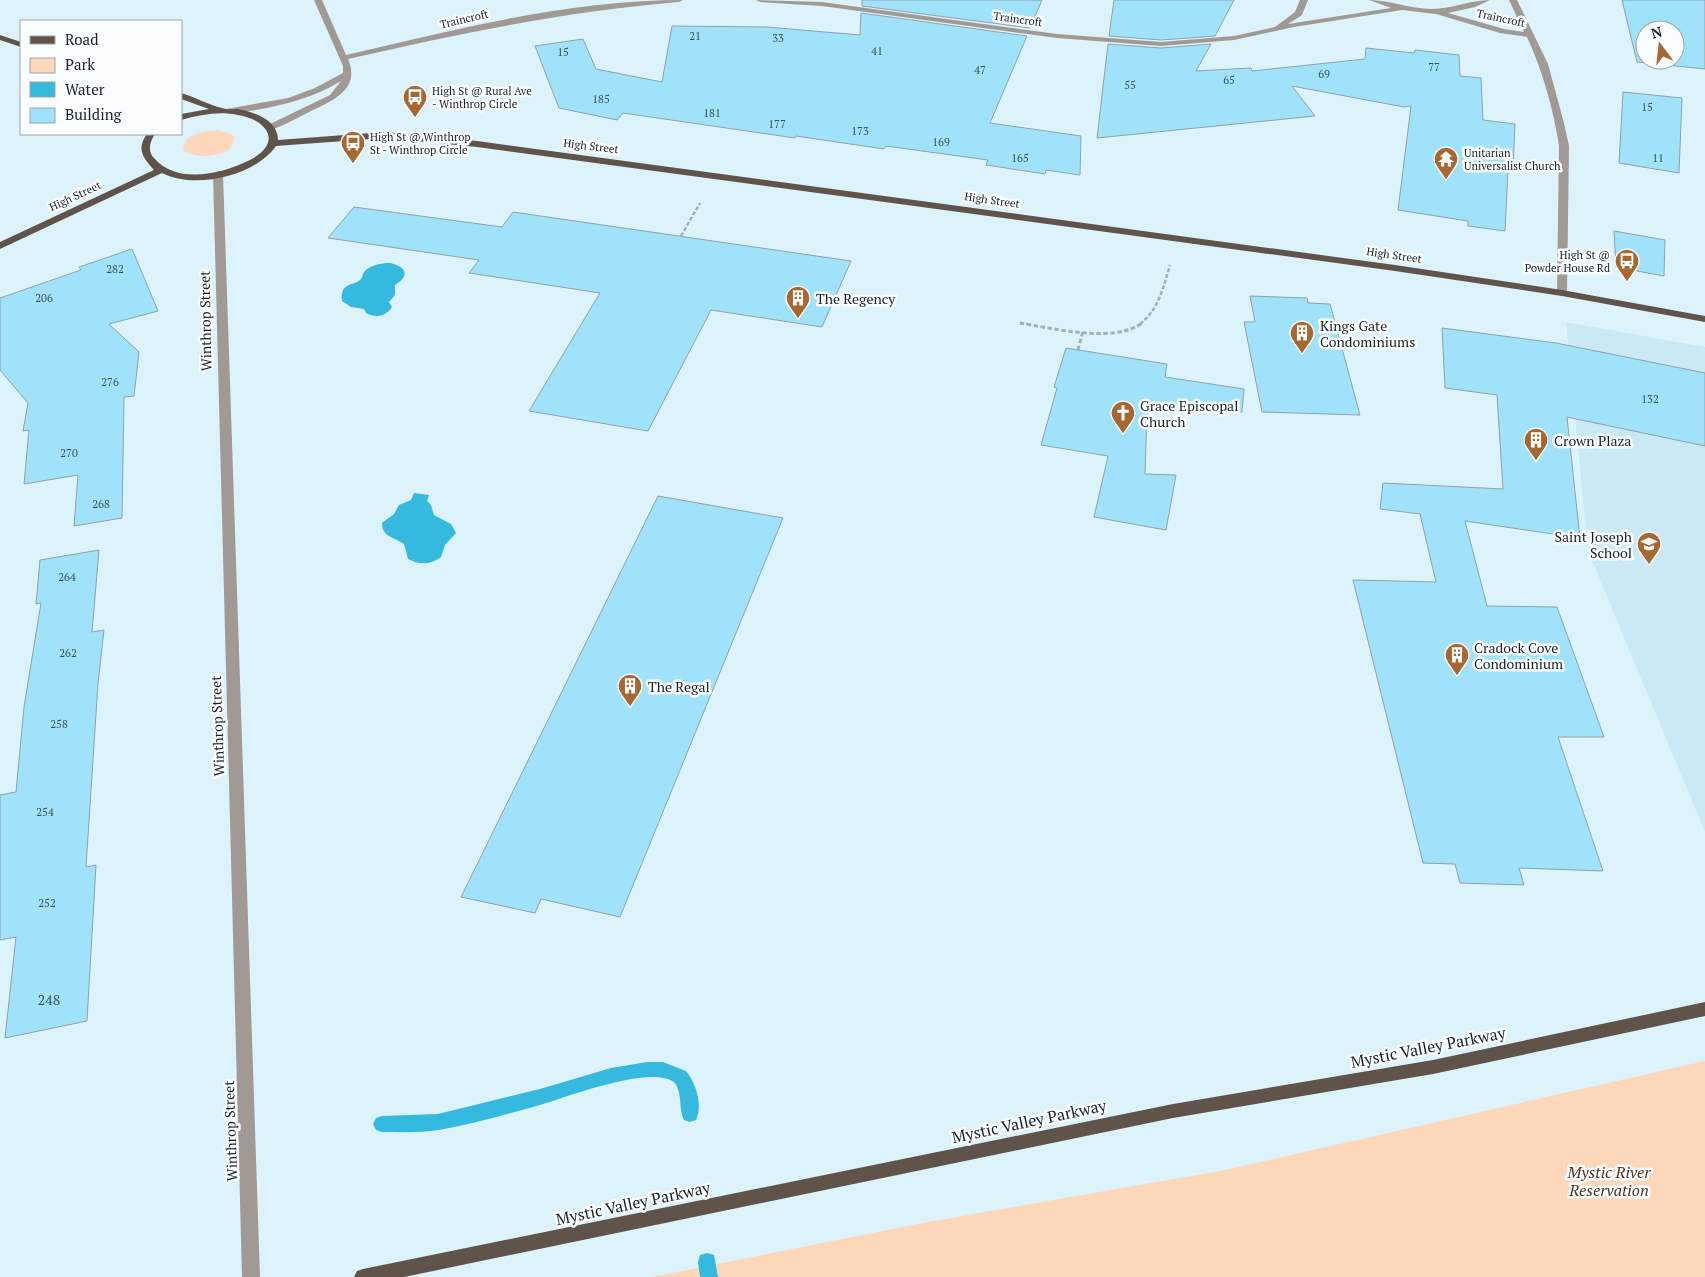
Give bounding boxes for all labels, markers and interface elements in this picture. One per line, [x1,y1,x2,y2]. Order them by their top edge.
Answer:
street label: Traincroft [1475,6,1527,30]
street label: Traincroft [438,7,490,31]
street label: Traincroft [993,9,1043,29]
legend [20,20,182,135]
north arrow [1635,20,1685,70]
text: N [1649,21,1664,43]
text: Road [65,29,98,49]
house number: 21 [689,29,701,43]
house number: 33 [772,31,784,45]
house number: 41 [871,44,883,58]
house number: 15 [557,45,569,59]
text: Park [65,54,95,74]
house number: 77 [1428,60,1440,74]
house number: 47 [974,63,986,77]
house number: 69 [1318,67,1330,81]
house number: 65 [1223,73,1235,87]
house number: 55 [1124,78,1136,92]
text: Water [65,79,105,99]
bus stop icon: High St @ Rural Ave - Winthrop Circle [402,84,428,118]
place label: High St @ Rural Ave - Winthrop Circle [432,84,532,111]
house number: 185 [592,92,610,106]
house number: 15 [1641,100,1653,114]
text: Building [65,104,123,124]
house number: 181 [703,106,721,120]
house number: 177 [768,117,786,131]
house number: 173 [851,124,869,138]
bus stop icon: High St @ Winthrop St - Winthrop Circle [340,130,366,164]
place label: High St @ Winthrop St - Winthrop Circle [370,130,470,157]
house number: 169 [932,135,950,149]
street label: High Street [563,136,619,156]
temple icon: Unitarian Universalist Church [1433,146,1459,180]
place label: Unitarian Universalist Church [1464,146,1561,173]
house number: 165 [1011,151,1029,165]
house number: 11 [1652,151,1664,165]
street label: High Street [47,178,103,214]
street label: High Street [963,189,1021,211]
street label: High Street [1365,244,1423,266]
place label: High St @ Powder House Rd [1525,248,1610,275]
bus stop icon: High St @ Powder House Rd [1614,248,1640,282]
house number: 282 [106,262,124,276]
street label: Winthrop Street [195,270,215,372]
building icon: The Regency [785,285,811,319]
place label: The Regency [816,289,896,308]
house number: 206 [35,291,53,305]
place label: Kings Gate Condominiums [1320,316,1415,351]
building icon: Kings Gate Condominiums [1289,320,1315,354]
house number: 276 [101,375,119,389]
house number: 132 [1641,392,1659,406]
place label: Grace Episcopal Church [1140,396,1238,431]
church icon: Grace Episcopal Church [1110,400,1136,434]
building icon: Crown Plaza [1523,427,1549,461]
place label: Crown Plaza [1554,431,1631,450]
house number: 270 [60,446,78,460]
house number: 268 [92,497,110,511]
place label: Saint Joseph School [1555,527,1632,562]
school or university icon: Saint Joseph School [1636,531,1662,565]
house number: 264 [58,570,76,584]
place label: Cradock Cove Condominium [1474,638,1563,673]
building icon: Cradock Cove Condominium [1444,642,1470,676]
house number: 262 [59,646,77,660]
building icon: The Regal [617,673,643,707]
street label: Winthrop Street [206,674,228,777]
place label: The Regal [648,677,710,696]
house number: 258 [50,717,68,731]
house number: 254 [36,805,54,819]
house number: 252 [38,896,56,910]
house number: 248 [38,990,60,1009]
street label: Mystic Valley Parkway [1349,1021,1508,1073]
street label: Winthrop Street [219,1079,241,1182]
street label: Mystic Valley Parkway [950,1094,1109,1148]
park label: Mystic River Reservation [1567,1161,1651,1201]
street label: Mystic Valley Parkway [554,1176,713,1230]

